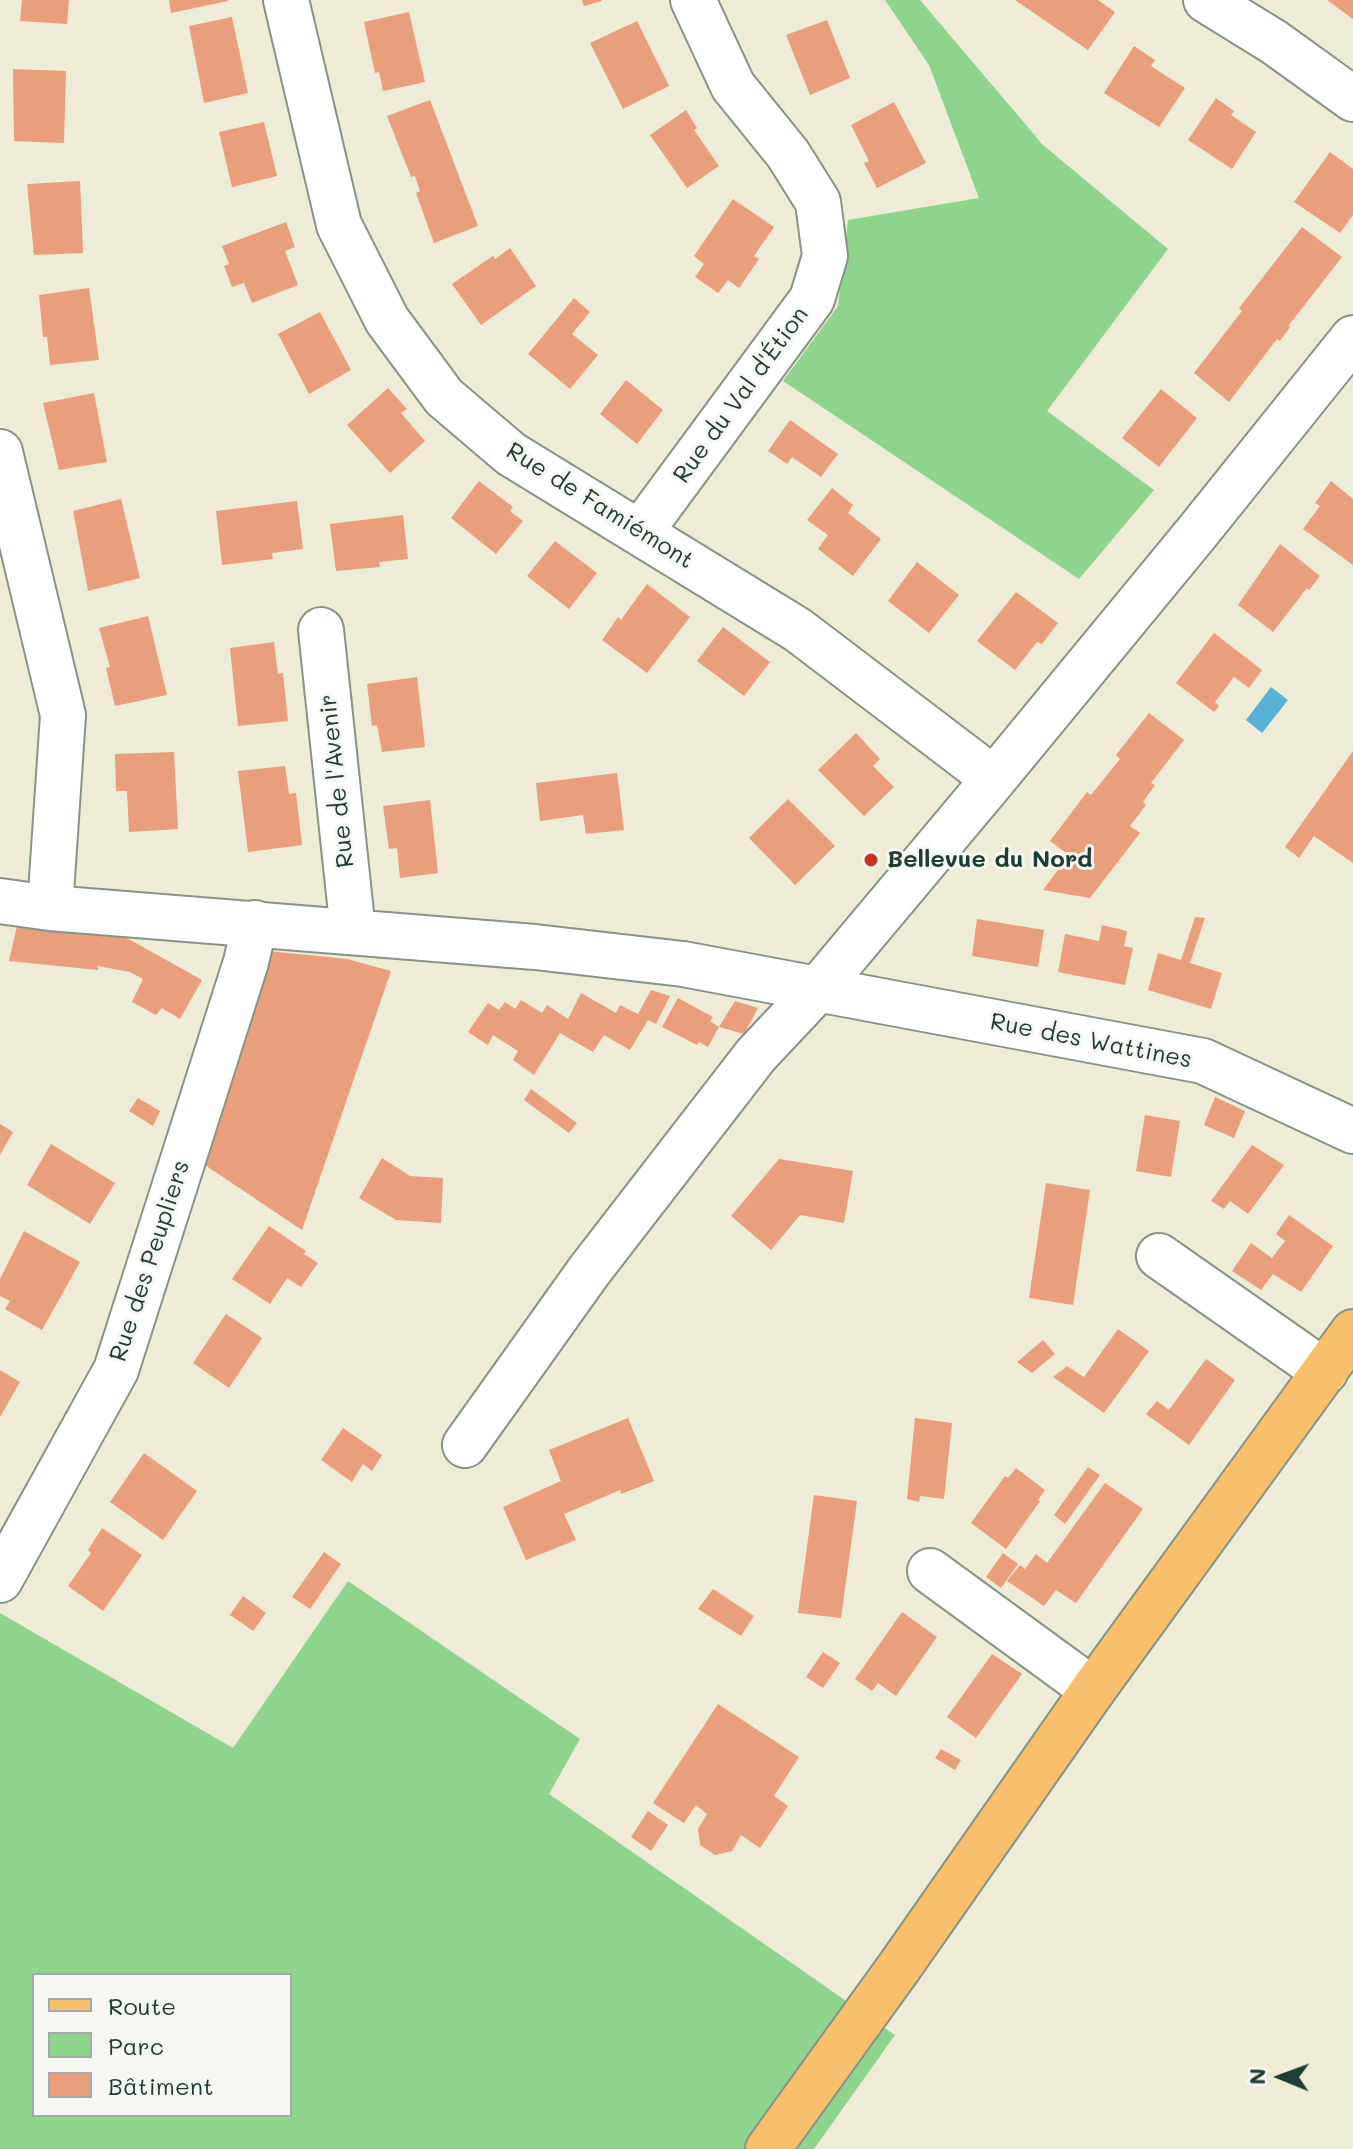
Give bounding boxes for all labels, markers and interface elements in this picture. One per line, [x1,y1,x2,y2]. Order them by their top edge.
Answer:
street label: Rue du Val d'Étion [667,301,815,489]
street label: Rue de Famiémont [501,437,699,575]
street label: Rue de l'Avenir [314,693,360,869]
place label: Bellevue du Nord [887,846,1093,874]
marker: Bellevue du Nord [862,851,880,869]
street label: Rue des Wattines [988,1007,1194,1075]
street label: Rue des Peupliers [104,1157,196,1365]
legend [32,1973,292,2117]
text: Route [108,1990,176,2021]
text: Parc [108,2030,164,2061]
north arrow [1241,2037,1321,2117]
text: N [1242,2068,1271,2085]
text: Bâtiment [108,2070,214,2101]

